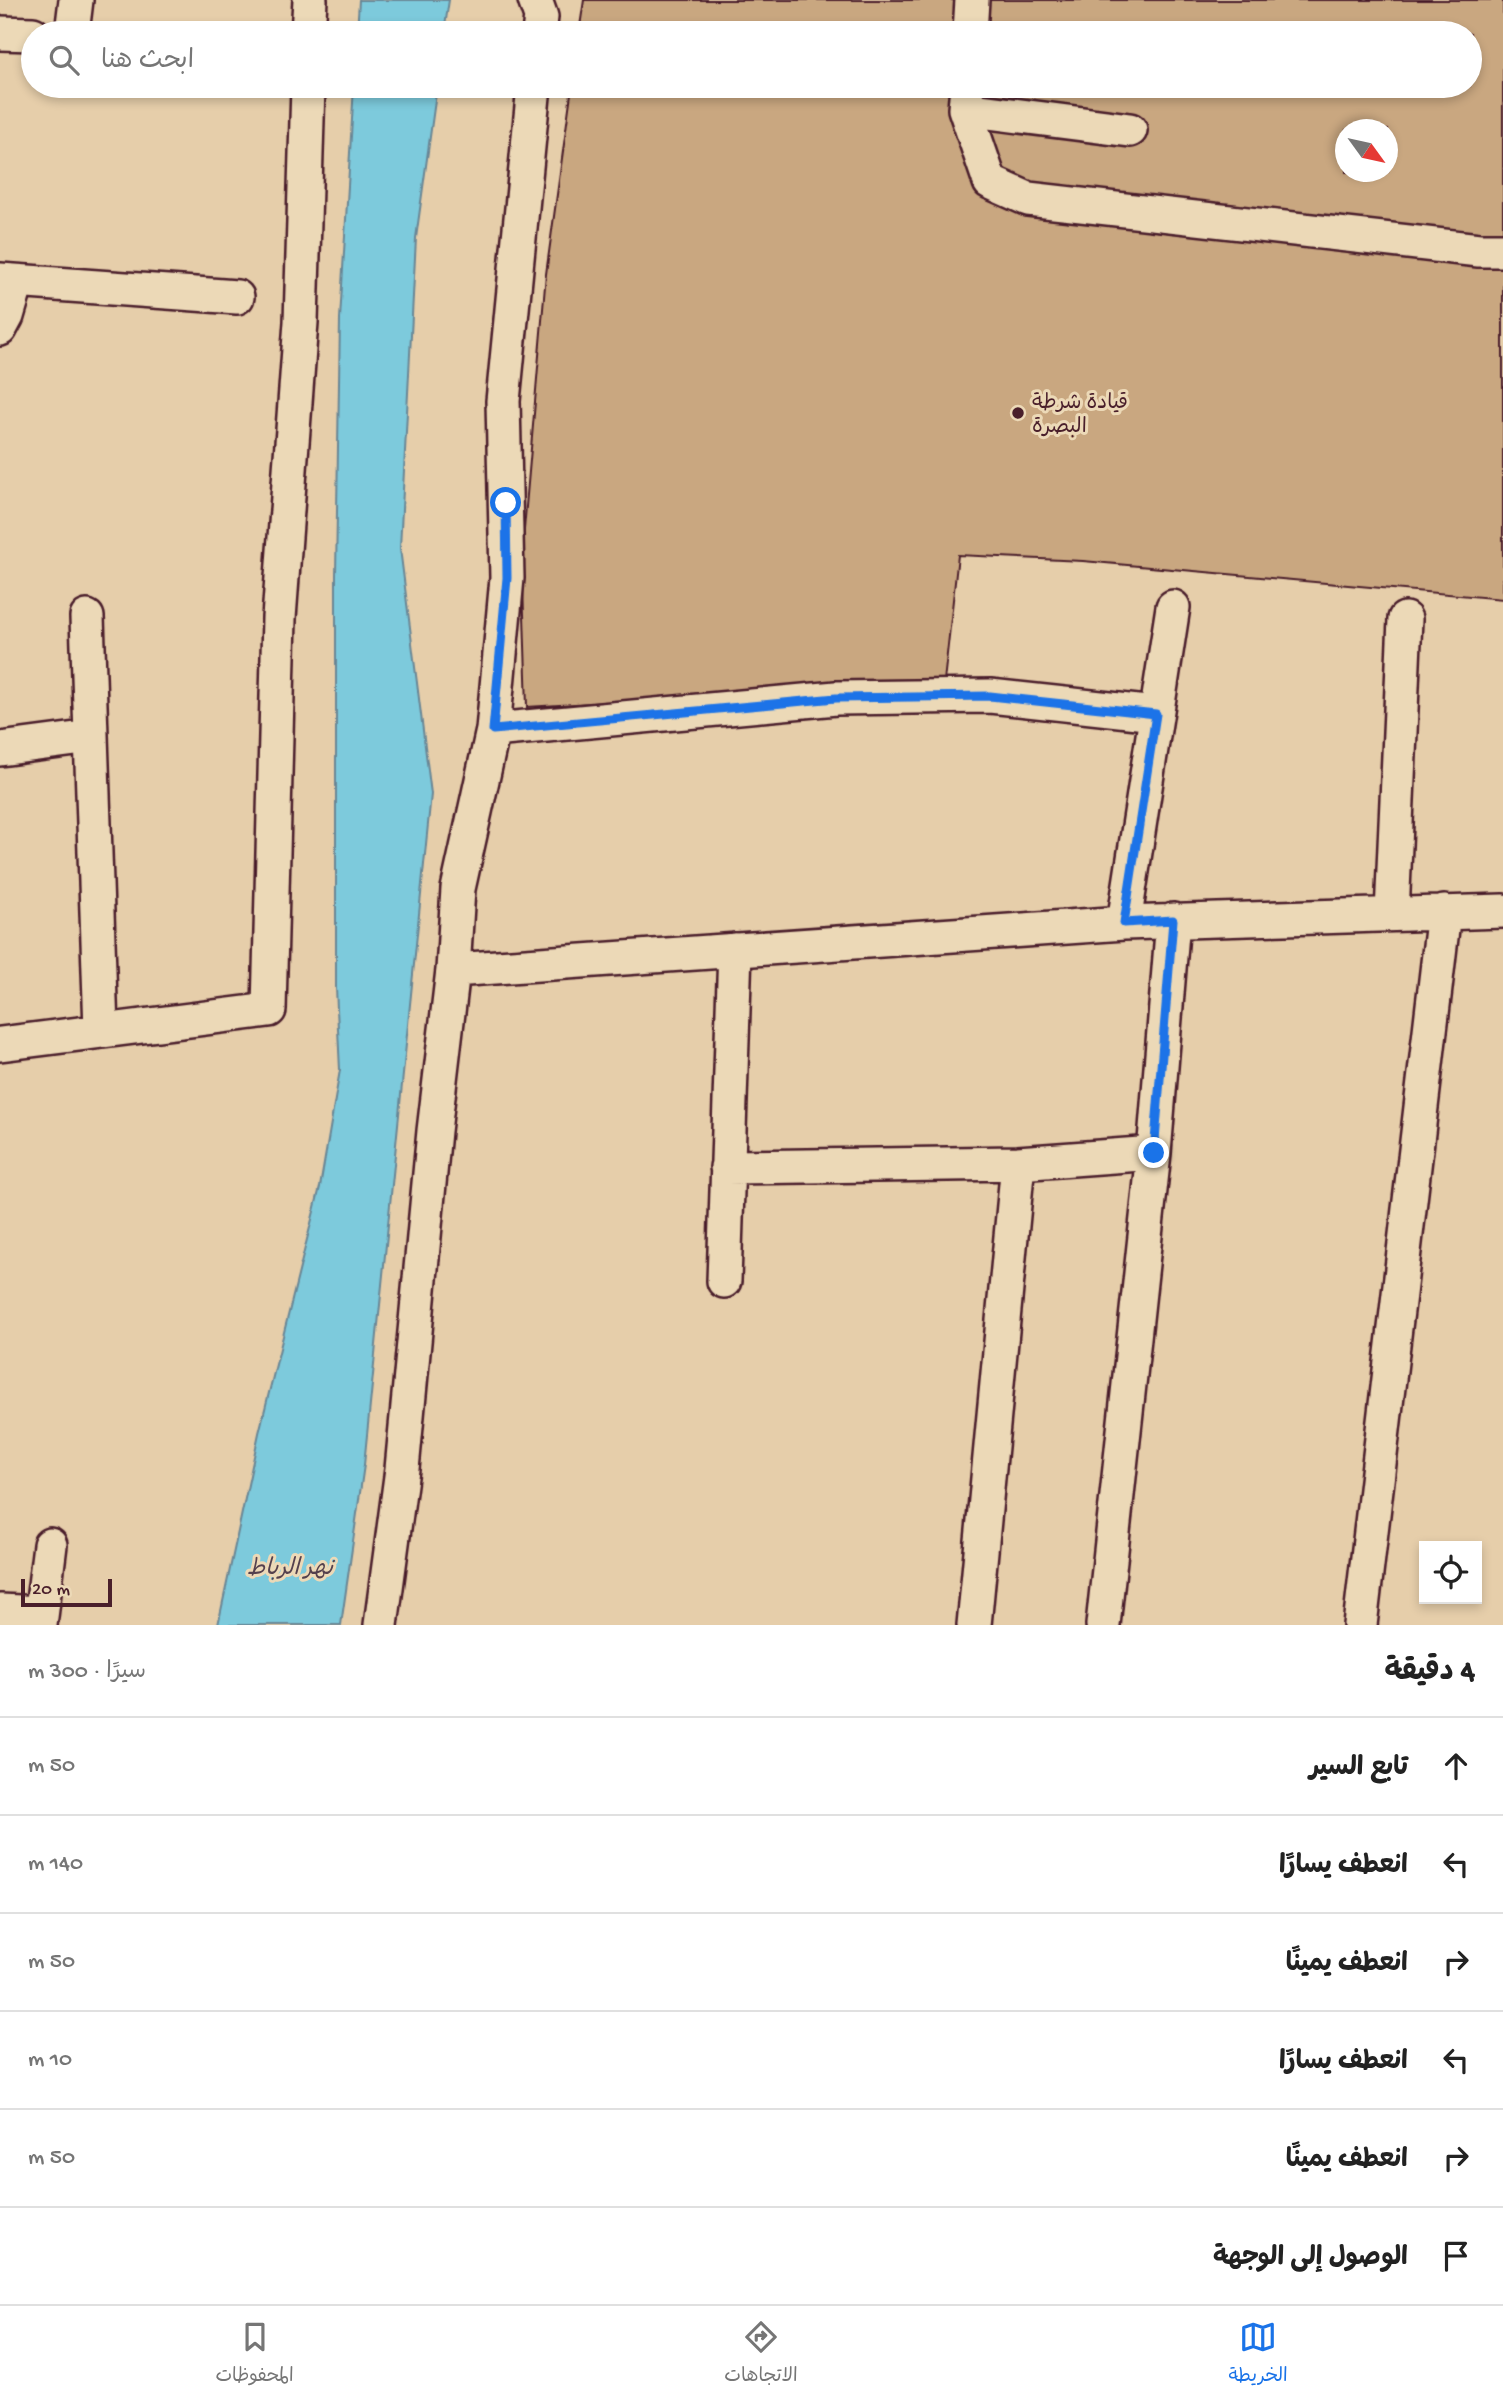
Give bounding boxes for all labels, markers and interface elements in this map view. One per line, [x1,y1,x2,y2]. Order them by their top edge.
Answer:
search box [21,21,1482,98]
icon: search [45,41,83,79]
text: ابحث هنا [101,47,194,78]
north arrow [1335,119,1398,182]
place label: قيادة شرطة البصرة [1032,392,1128,441]
marker: قيادة شرطة البصرة [1010,405,1026,421]
route start [490,487,521,518]
route end [1138,1137,1169,1168]
map controls [1419,1541,1482,1604]
button: locate [1419,1541,1482,1604]
water label: نهر الرباط [247,1556,335,1583]
scale bar [21,1576,112,1608]
text: 20 m [32,1579,70,1602]
text: 4 دقيقة [1384,1656,1475,1691]
text: سيرًا · 300 m [28,1659,146,1686]
icon: ahead [1437,1747,1475,1785]
text: 50 m [28,1753,75,1780]
text: تابع السير [1309,1754,1408,1785]
icon: left [1437,1845,1475,1883]
text: 140 m [28,1851,83,1878]
text: انعطف يسارًا [1279,1852,1408,1883]
icon: right [1437,1943,1475,1981]
text: 50 m [28,1949,75,1976]
text: انعطف يمينًا [1286,1950,1408,1981]
icon: left [1437,2041,1475,2079]
text: 10 m [28,2047,72,2074]
text: انعطف يسارًا [1279,2048,1408,2079]
icon: right [1437,2139,1475,2177]
text: 50 m [28,2145,75,2172]
text: انعطف يمينًا [1286,2146,1408,2177]
icon: arrive [1437,2237,1475,2275]
text: الوصول إلى الوجهة [1213,2244,1408,2275]
tab: المحفوظات [215,2318,294,2391]
tab: الاتجاهات [724,2318,798,2391]
tab: الخريطة [1228,2318,1288,2391]

